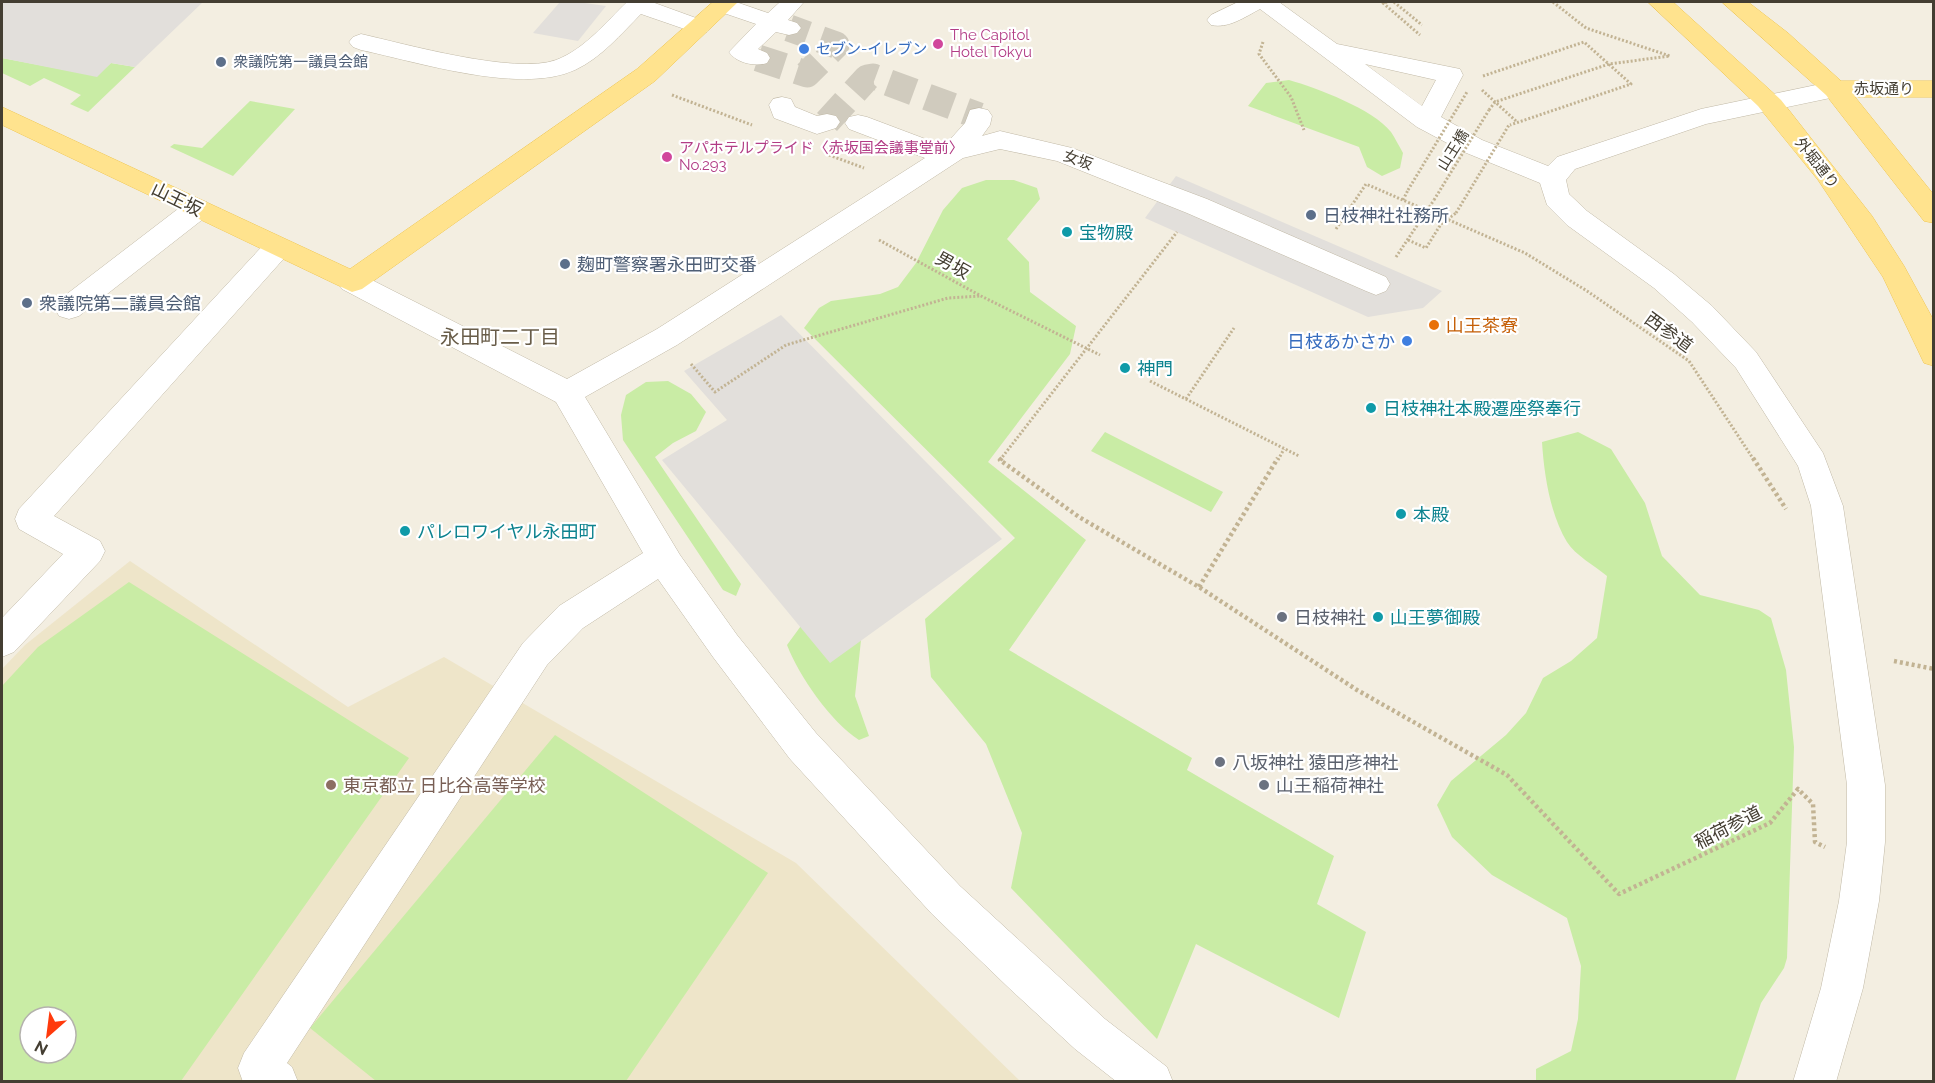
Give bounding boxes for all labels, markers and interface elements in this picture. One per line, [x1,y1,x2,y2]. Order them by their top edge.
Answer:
place label: The Capitol Hotel Tokyu [950,26,1032,61]
marker: The Capitol Hotel Tokyu [931,37,945,51]
place label: セブン-イレブン [816,40,927,58]
marker: セブン-イレブン [797,42,811,56]
place label: 衆議院第一議員会館 [233,53,368,71]
marker: 衆議院第一議員会館 [214,55,228,69]
street label: 赤坂通り [1854,80,1914,98]
street label: 山王橋 [1433,126,1473,174]
street label: 外堀通り [1791,134,1843,192]
place label: アパホテルプライド〈赤坂国会議事堂前〉 No.293 [679,139,964,174]
street label: 女坂 [1061,146,1095,174]
marker: アパホテルプライド〈赤坂国会議事堂前〉 No.293 [660,150,674,164]
street label: 山王坂 [148,178,206,220]
place label: 日枝神社社務所 [1323,205,1449,226]
marker: 日枝神社社務所 [1304,208,1318,222]
place label: 宝物殿 [1079,222,1133,243]
marker: 宝物殿 [1060,225,1074,239]
street label: 男坂 [932,247,974,283]
place label: 麹町警察署永田町交番 [577,254,757,275]
marker: 麹町警察署永田町交番 [558,257,572,271]
place label: 衆議院第二議員会館 [39,293,201,314]
marker: 衆議院第二議員会館 [20,296,34,310]
street label: 西参道 [1641,308,1697,356]
place label: 山王茶寮 [1446,315,1518,336]
marker: 山王茶寮 [1427,318,1441,332]
district label: 永田町二丁目 [440,325,560,349]
place label: 日枝あかさか [1287,331,1395,352]
marker: 日枝あかさか [1400,334,1414,348]
place label: 神門 [1137,358,1173,379]
marker: 神門 [1118,361,1132,375]
place label: 日枝神社本殿遷座祭奉行 [1383,398,1581,419]
marker: 日枝神社本殿遷座祭奉行 [1364,401,1378,415]
place label: 本殿 [1413,504,1449,525]
marker: 本殿 [1394,507,1408,521]
place label: パレロワイヤル永田町 [417,521,596,542]
marker: パレロワイヤル永田町 [398,524,412,538]
place label: 日枝神社 [1294,607,1366,628]
place label: 山王夢御殿 [1390,607,1480,628]
marker: 日枝神社 [1275,610,1289,624]
marker: 山王夢御殿 [1371,610,1385,624]
place label: 八坂神社 猿田彦神社 [1232,752,1399,773]
marker: 八坂神社 猿田彦神社 [1213,755,1227,769]
place label: 東京都立 日比谷高等学校 [343,775,546,796]
place label: 山王稲荷神社 [1276,775,1384,796]
marker: 東京都立 日比谷高等学校 [324,778,338,792]
marker: 山王稲荷神社 [1257,778,1271,792]
street label: 稲荷参道 [1691,801,1765,853]
north arrow [18,1005,78,1065]
text: N [31,1037,51,1059]

